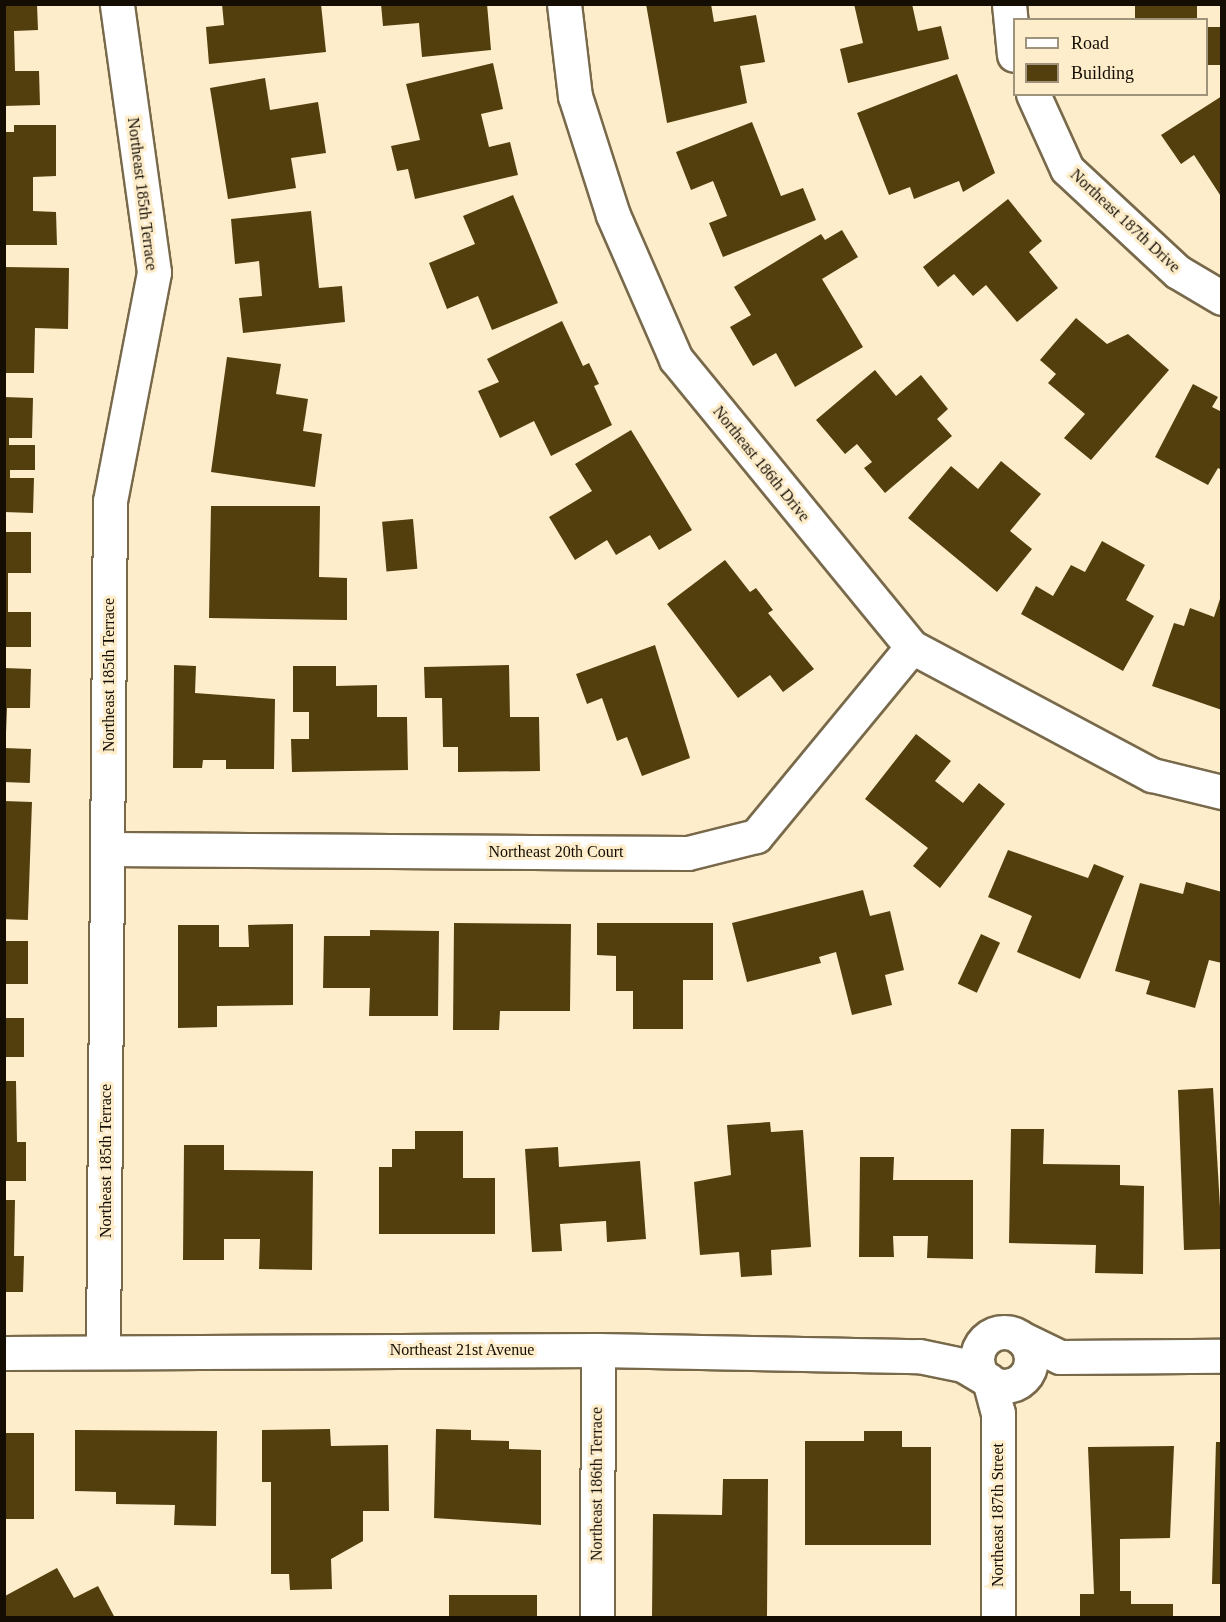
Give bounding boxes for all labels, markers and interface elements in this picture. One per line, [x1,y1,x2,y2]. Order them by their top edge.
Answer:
legend [1013,18,1208,96]
text: Road [1071,33,1109,53]
text: Building [1071,63,1134,83]
street label: Northeast 185th Terrace [123,116,161,272]
street label: Northeast 187th Drive [1066,165,1184,277]
street label: Northeast 186th Drive [709,402,813,526]
street label: Northeast 185th Terrace [99,598,119,752]
street label: Northeast 20th Court [488,842,624,862]
street label: Northeast 185th Terrace [96,1084,116,1238]
street label: Northeast 21st Avenue [389,1340,535,1360]
street label: Northeast 186th Terrace [587,1407,607,1561]
street label: Northeast 187th Street [988,1443,1008,1587]

